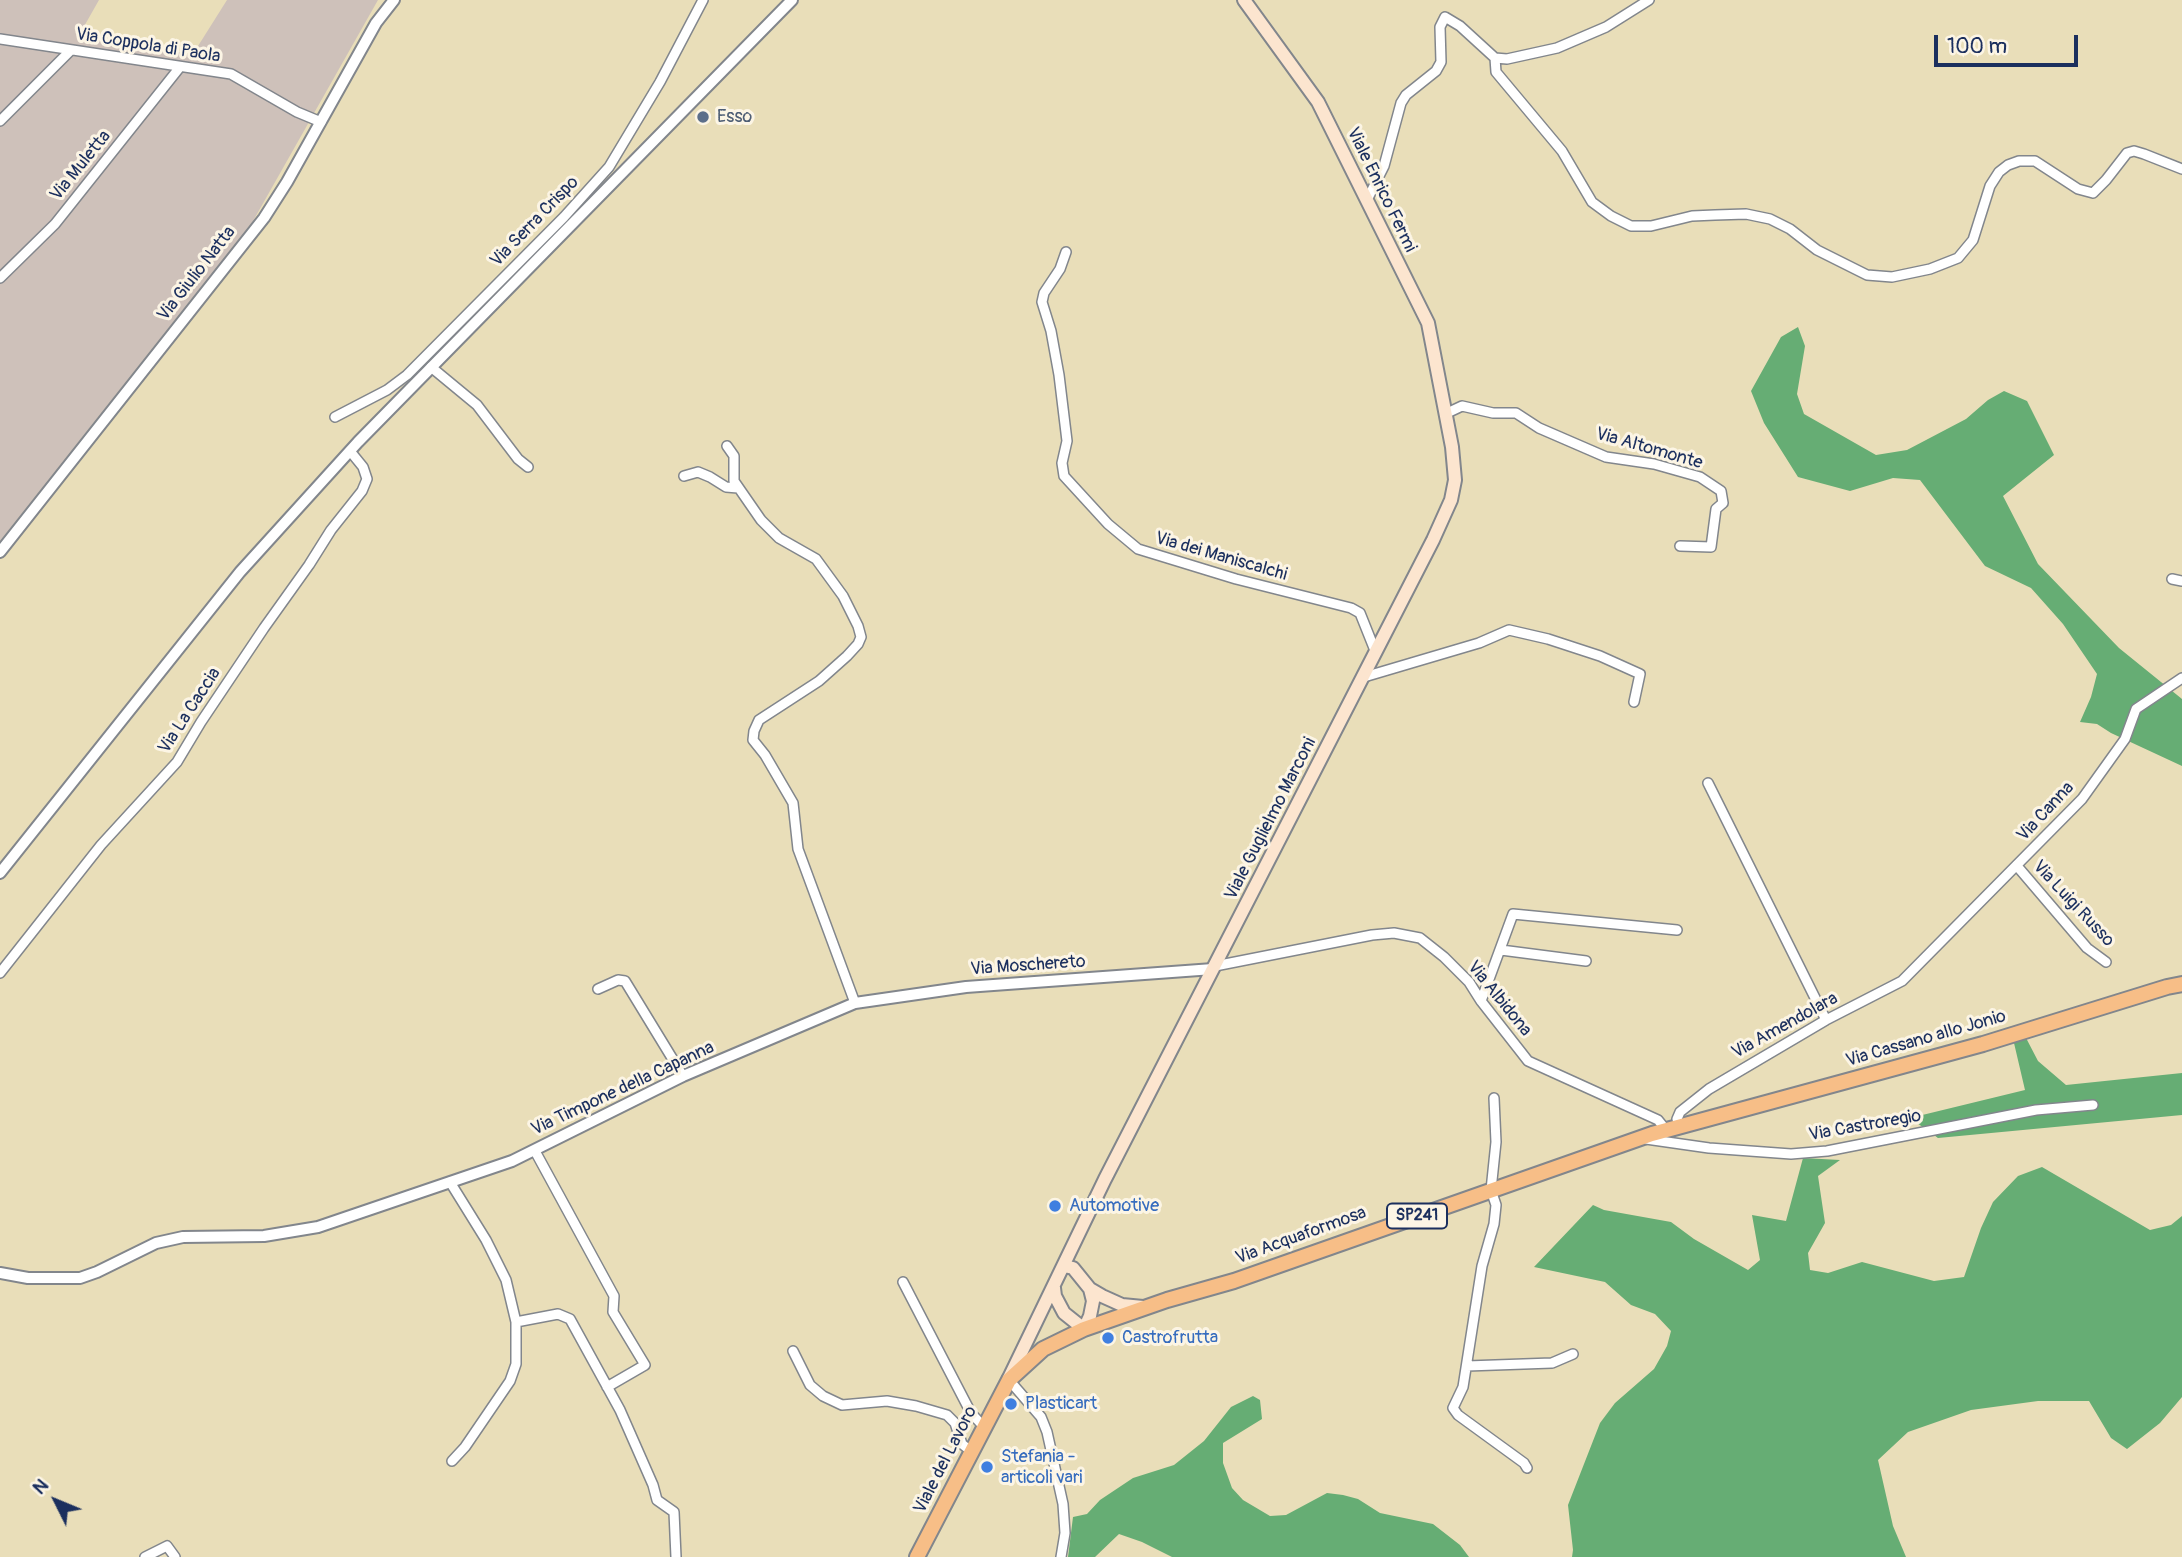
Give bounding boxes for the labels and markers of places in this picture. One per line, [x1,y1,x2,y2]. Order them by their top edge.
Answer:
place label: Esso [717,106,752,128]
marker: Esso [695,109,711,125]
place label: Automotive [1069,1195,1159,1217]
marker: Automotive [1047,1198,1063,1214]
place label: Castrofrutta [1122,1327,1218,1349]
marker: Castrofrutta [1100,1330,1116,1346]
place label: Plasticart [1025,1393,1097,1415]
marker: Plasticart [1003,1396,1019,1412]
place label: Stefania - articoli vari [1001,1446,1083,1488]
marker: Stefania - articoli vari [979,1459,995,1475]

